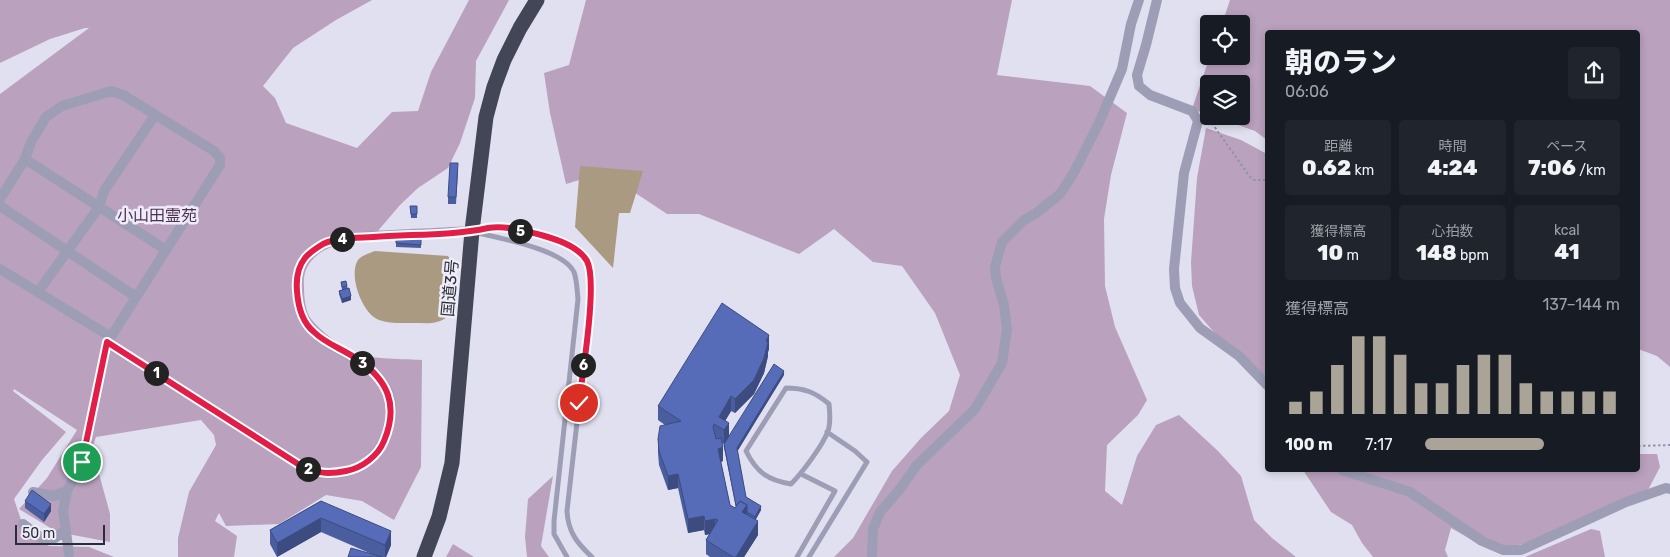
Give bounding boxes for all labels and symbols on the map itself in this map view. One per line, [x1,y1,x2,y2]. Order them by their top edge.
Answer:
park label: 小山田霊苑 [117,206,197,225]
pin: 5 [508,218,532,244]
pin: 4 [330,226,354,252]
street label: 国道3号 [438,258,462,318]
pin: 3 [350,350,374,376]
pin: 6 [570,352,596,378]
pin: 1 [144,360,168,386]
pin [558,382,600,424]
pin [61,441,103,483]
pin: 2 [296,456,320,482]
scale bar [15,522,105,545]

